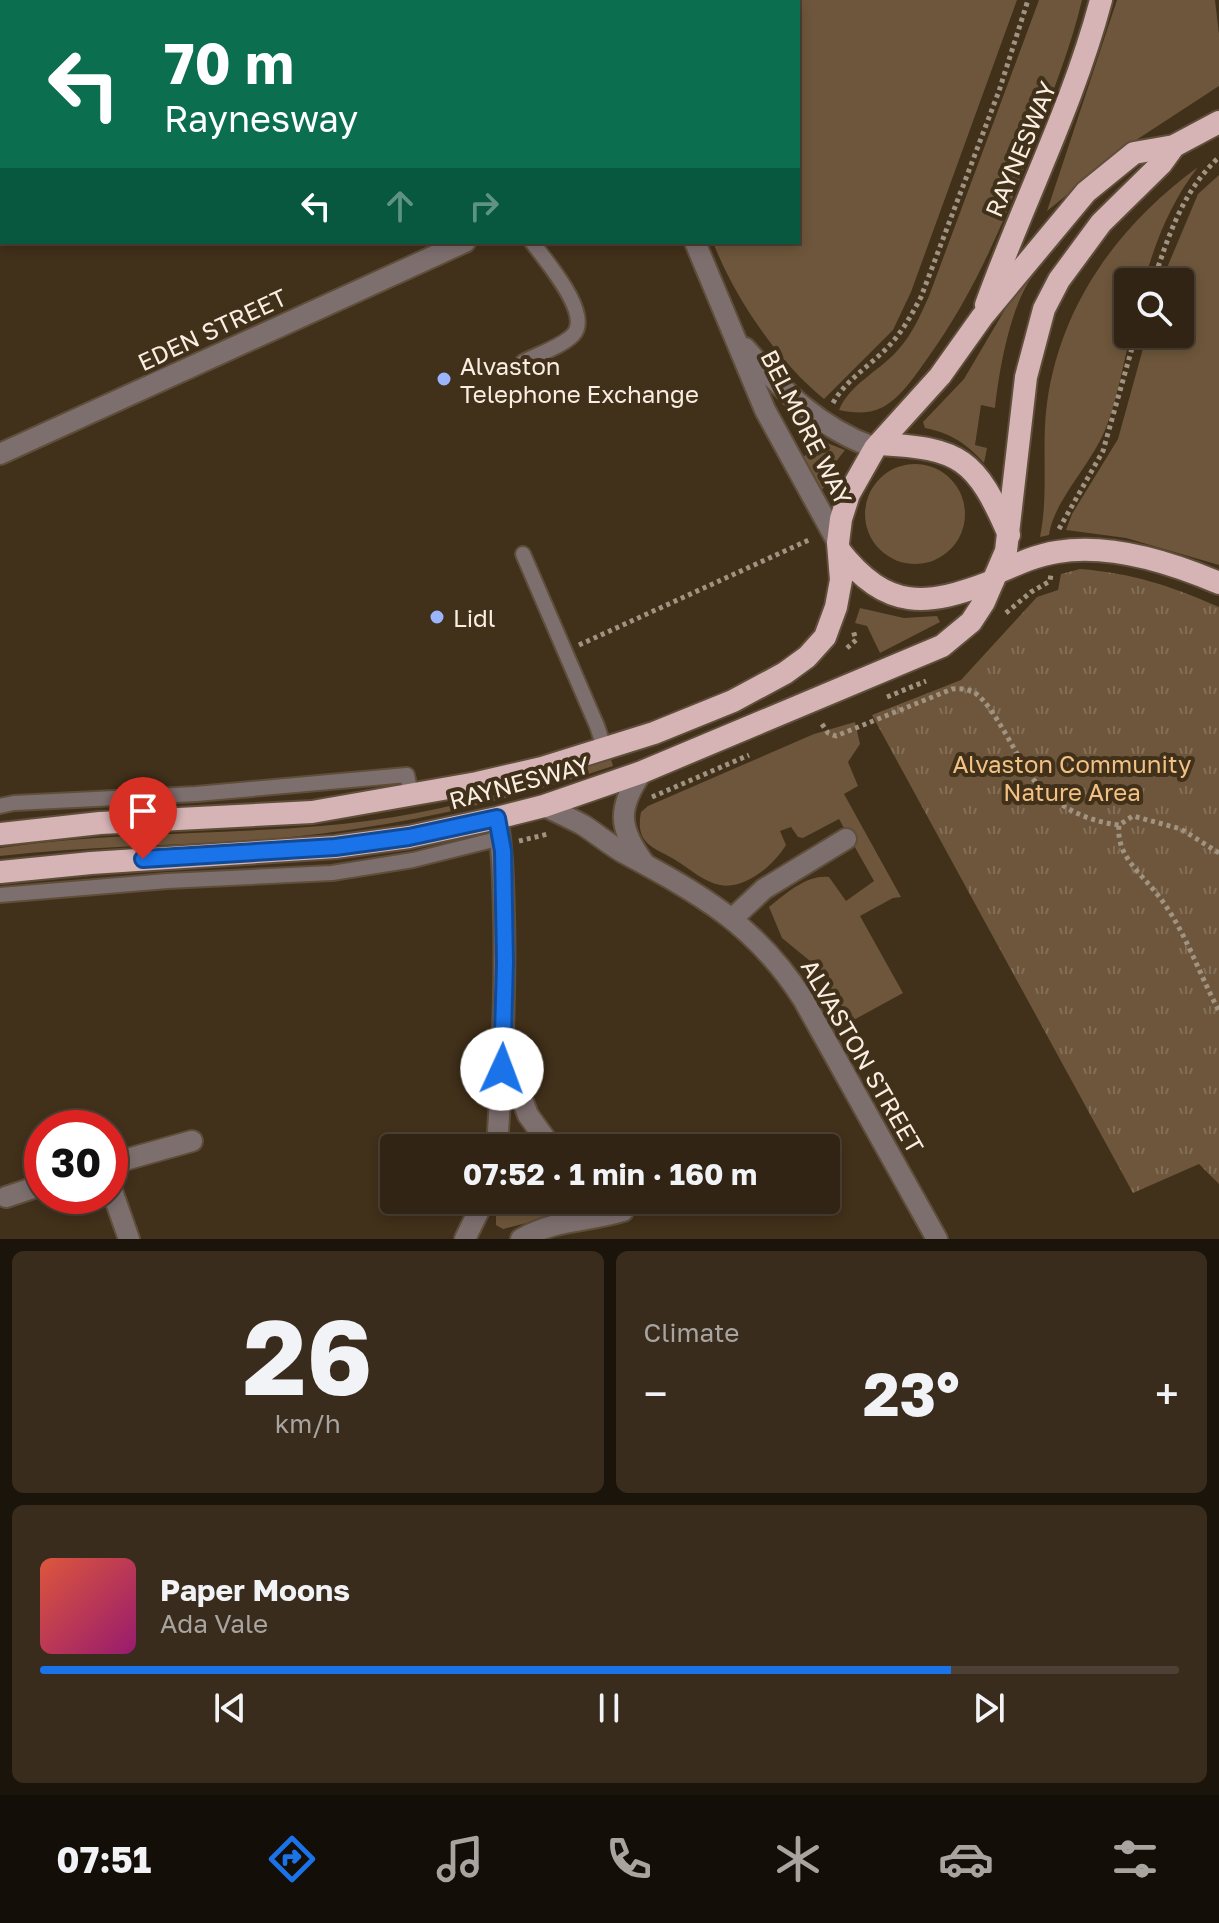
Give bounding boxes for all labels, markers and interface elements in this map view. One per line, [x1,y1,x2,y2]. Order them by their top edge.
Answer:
text: 70 m [164,29,294,96]
icon: left [32,32,136,136]
street label: RAYNESWAY [979,76,1062,221]
text: Raynesway [164,97,358,140]
icon: left [294,184,338,228]
icon: ahead [378,184,422,228]
icon: right [462,184,506,228]
map controls [1114,268,1194,348]
button: search [1114,268,1194,348]
street label: EDEN STREET [133,282,291,376]
street label: BELMORE WAY [755,345,859,510]
place label: Alvaston Telephone Exchange [460,351,699,408]
marker: Alvaston Telephone Exchange [435,370,453,388]
place label: Lidl [453,603,496,632]
marker: Lidl [428,608,446,626]
street label: RAYNESWAY [446,749,593,815]
park label: Alvaston Community Nature Area [953,749,1192,806]
pin [109,777,177,859]
icon: arrive [121,789,165,833]
street label: ALVASTON STREET [796,954,930,1158]
position arrow [460,1027,544,1111]
speed limit sign: 30 [24,1110,128,1214]
text: 07:52 · 1 min · 160 m [463,1156,757,1192]
text: 26 [243,1293,372,1418]
text: Climate [644,1317,739,1348]
text: 23° [863,1357,960,1429]
text: − [644,1367,668,1420]
text: + [1155,1367,1179,1420]
text: km/h [275,1408,341,1439]
text: Paper Moons [160,1572,350,1608]
text: Ada Vale [160,1608,268,1639]
icon: previous [208,1686,252,1730]
icon: pause [587,1686,631,1730]
icon: next [967,1686,1011,1730]
icon: directions [264,1831,320,1887]
icon: music [432,1831,488,1887]
icon: phone [601,1831,657,1887]
icon: climate [770,1831,826,1887]
icon: car [938,1831,994,1887]
icon: filters [1107,1831,1163,1887]
text: 07:51 [56,1838,151,1881]

